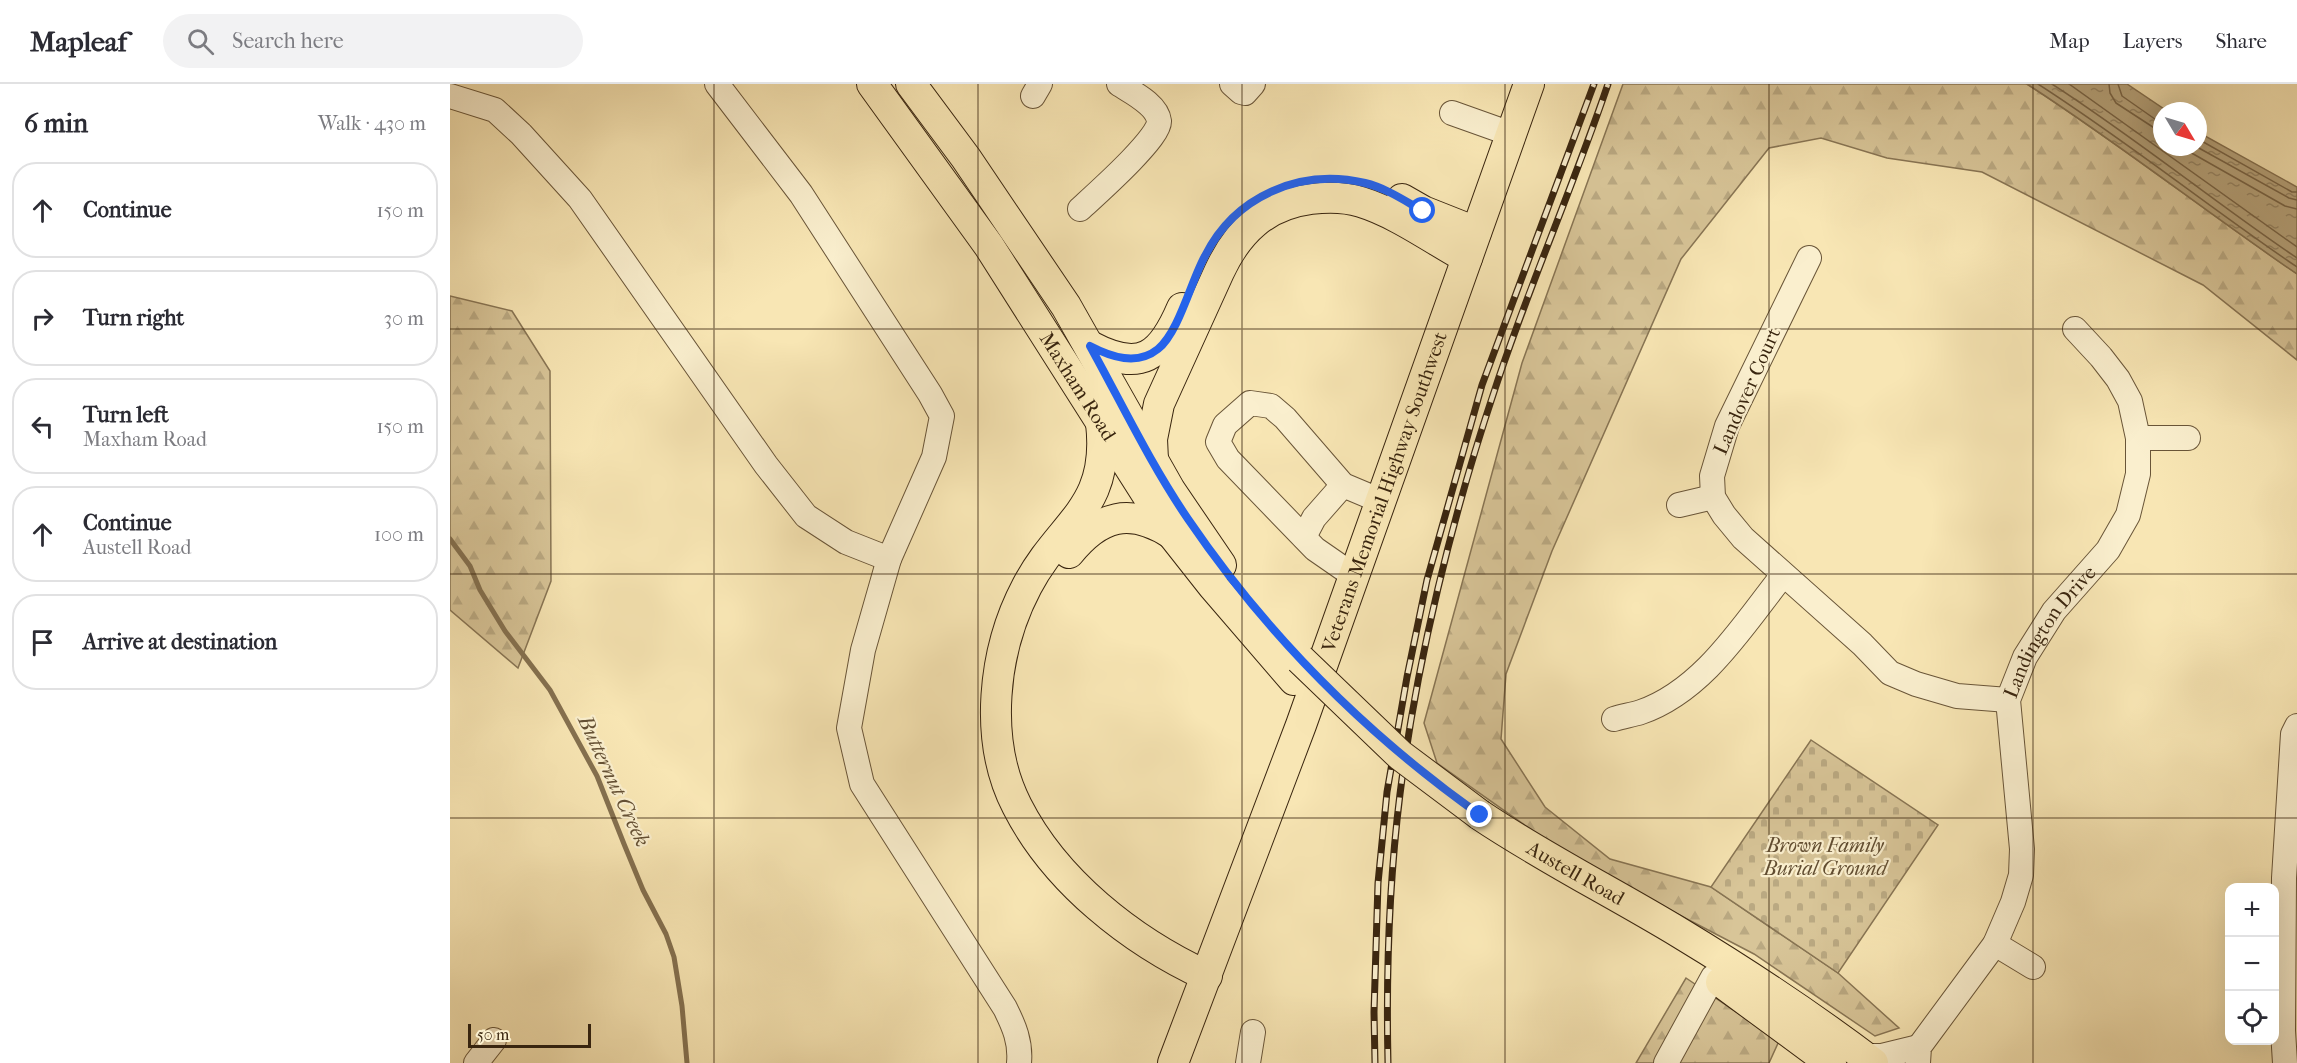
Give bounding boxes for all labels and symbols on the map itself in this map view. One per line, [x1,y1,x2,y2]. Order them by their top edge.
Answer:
north arrow [2153,102,2207,156]
route start [1409,197,1435,223]
street label: Landover Court [1709,324,1785,458]
street label: Maxham Road [1035,328,1122,446]
street label: Veterans Memorial Highway Southwest [1316,329,1451,656]
street label: Landington Drive [1999,561,2100,701]
water label: Butternut Creek [573,711,655,850]
route end [1466,801,1492,827]
park label: Brown Family Burial Ground [1762,834,1889,880]
street label: Austell Road [1522,836,1630,910]
scale bar [468,1021,591,1048]

